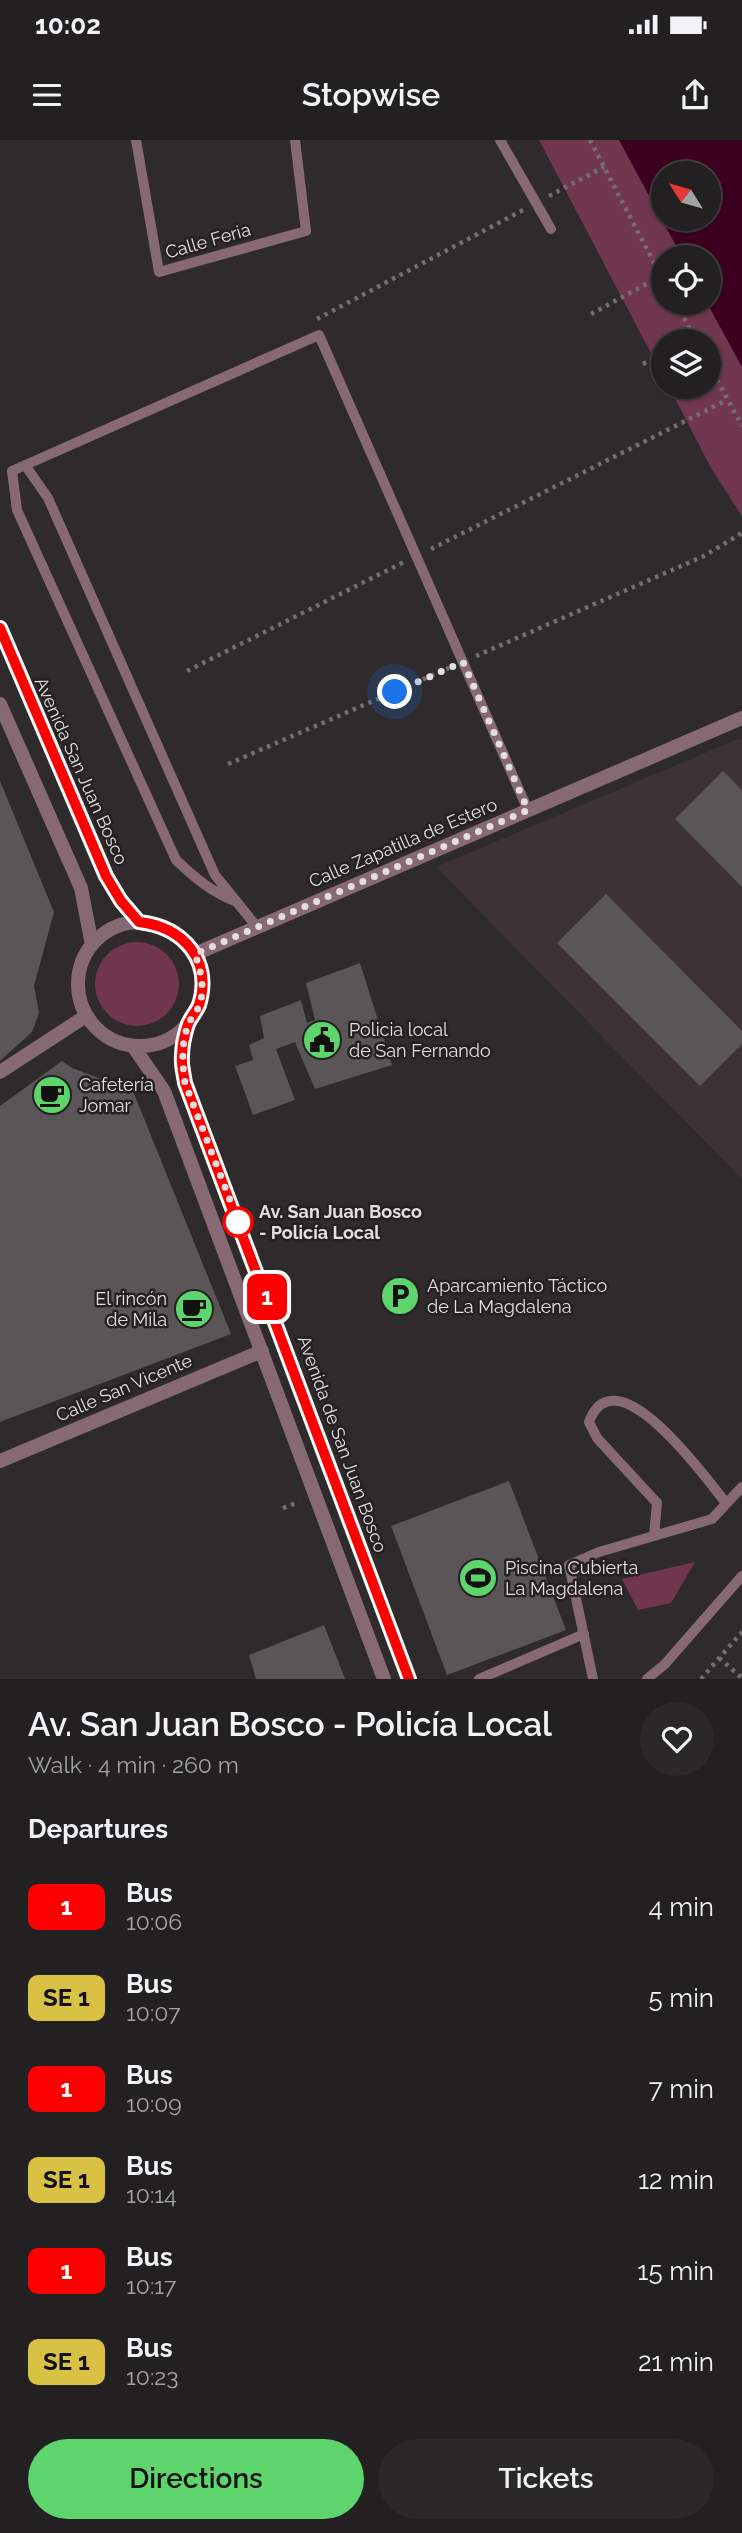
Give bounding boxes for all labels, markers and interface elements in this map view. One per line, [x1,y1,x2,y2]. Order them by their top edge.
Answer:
text: 10:02 [35,10,101,40]
icon: menu [28,76,66,114]
text: Stopwise [302,76,440,113]
icon: share [676,76,714,114]
north arrow [651,161,721,231]
map controls [651,161,721,399]
street label: Calle Feria [163,218,253,263]
button: locate [651,245,721,315]
button: layers [651,329,721,399]
street label: Avenida San Juan Bosco [31,674,132,868]
your location [377,674,412,709]
street label: Calle Zapatilla de Estero [306,793,500,892]
public building icon: Policia local de San Fernando [301,1019,343,1061]
place label: Policia local de San Fernando [349,1019,491,1061]
cafe icon: Cafetería Jomar [31,1074,73,1116]
place label: Cafetería Jomar [79,1074,154,1116]
place label: Av. San Juan Bosco - Policía Local [259,1201,422,1243]
marker: Av. San Juan Bosco - Policía Local [223,1207,253,1237]
line badge: 1 [244,1274,290,1320]
parking icon: Aparcamiento Táctico de La Magdalena [379,1275,421,1317]
place label: Aparcamiento Táctico de La Magdalena [427,1275,607,1317]
text: 1 [261,1282,273,1311]
place label: El rincón de Mila [95,1288,167,1330]
cafe icon: El rincón de Mila [173,1288,215,1330]
street label: Avenida de San Juan Bosco [293,1333,392,1555]
street label: Calle San Vicente [53,1349,195,1426]
sports icon: Piscina Cubierta La Magdalena [457,1557,499,1599]
place label: Piscina Cubierta La Magdalena [505,1557,638,1599]
button: heart [640,1702,714,1776]
text: Av. San Juan Bosco - Policía Local [28,1705,552,1744]
text: Walk · 4 min · 260 m [28,1751,239,1778]
text: Departures [28,1814,168,1844]
text: Bus [126,1878,173,1908]
text: 1 [61,1892,72,1921]
text: 4 min [648,1892,714,1922]
text: 10:06 [126,1908,182,1935]
text: Bus [126,1969,173,1999]
text: SE 1 [43,1983,90,2012]
text: 5 min [648,1983,714,2013]
text: 10:07 [126,1999,180,2026]
text: Bus [126,2060,173,2090]
text: 1 [61,2074,72,2103]
text: 7 min [649,2074,714,2104]
text: 10:09 [126,2090,182,2117]
text: Bus [126,2151,173,2181]
text: SE 1 [43,2165,90,2194]
text: 12 min [638,2165,714,2195]
text: 10:14 [126,2181,177,2208]
text: Bus [126,2242,173,2272]
text: 1 [61,2256,72,2285]
text: 15 min [637,2256,714,2286]
text: 10:17 [126,2272,176,2299]
text: Bus [126,2333,173,2363]
text: SE 1 [43,2347,90,2376]
text: 21 min [638,2347,714,2377]
text: 10:23 [126,2363,179,2390]
button: Directions [28,2439,364,2519]
button: Tickets [378,2439,714,2519]

